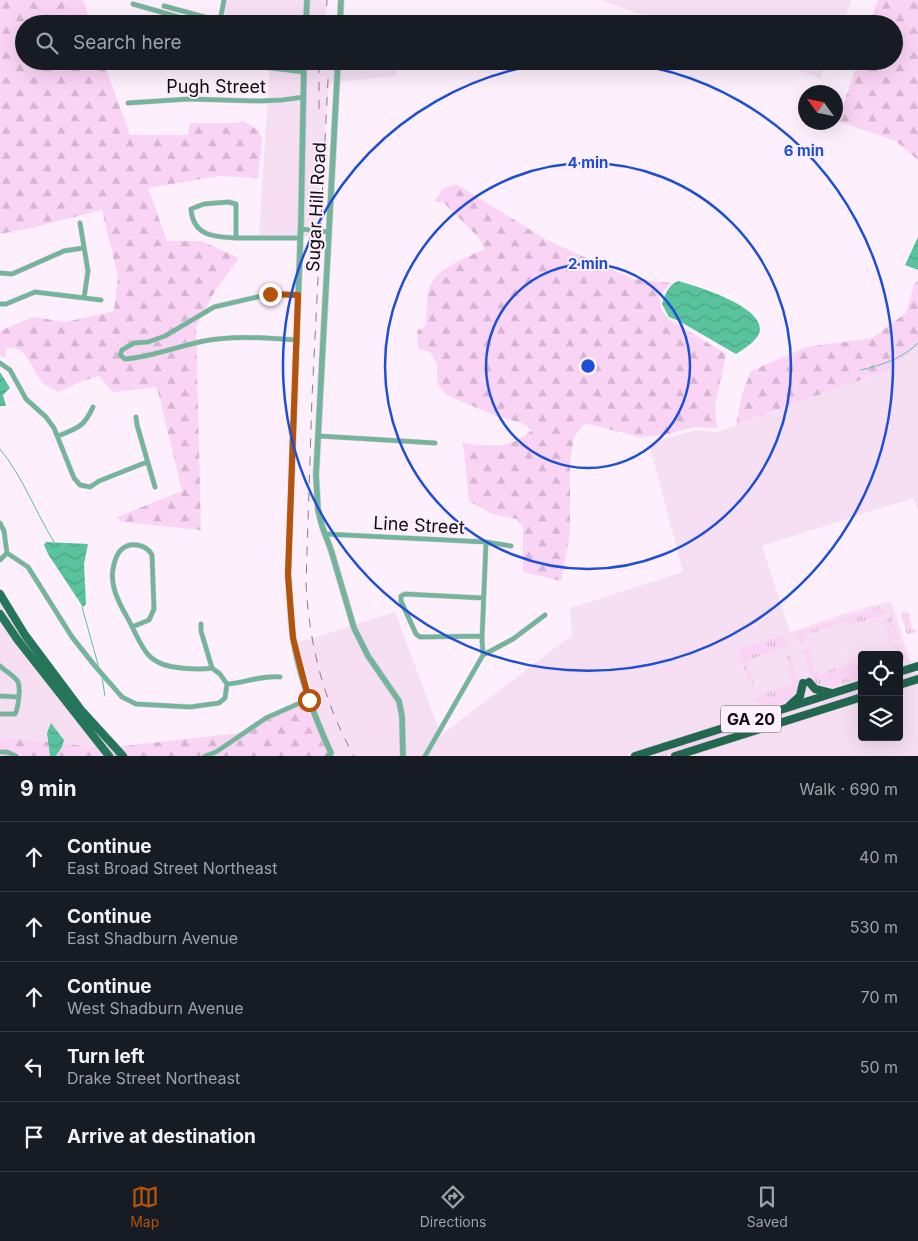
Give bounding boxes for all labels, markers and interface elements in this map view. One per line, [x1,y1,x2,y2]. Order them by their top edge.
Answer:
search box [15,15,903,70]
icon: search [33,29,61,57]
text: Search here [73,31,182,54]
street label: Pugh Street [166,76,266,97]
north arrow [798,85,843,130]
street label: Sugar Hill Road [302,141,330,273]
text: 6 min [784,141,824,160]
text: 4 min [568,153,608,172]
text: 2 min [568,254,608,273]
route end [259,283,282,306]
centre of rings [579,357,597,375]
street label: Line Street [373,512,465,538]
map controls [858,651,903,741]
button: locate [858,651,903,696]
route start [298,689,321,712]
button: layers [858,696,903,741]
road number: GA 20 [721,706,781,732]
text: 9 min [20,776,77,801]
text: Walk · 690 m [799,779,898,799]
text: Continue [67,835,152,858]
icon: ahead [20,843,48,871]
text: 40 m [859,847,898,867]
text: East Broad Street Northeast [67,858,277,878]
text: Continue [67,905,152,928]
icon: ahead [20,913,48,941]
text: 530 m [850,917,898,937]
text: East Shadburn Avenue [67,928,238,948]
text: Continue [67,975,152,998]
icon: ahead [20,983,48,1011]
text: 70 m [861,987,898,1007]
text: West Shadburn Avenue [67,998,244,1018]
text: Turn left [67,1045,145,1068]
icon: left [20,1053,48,1081]
text: 50 m [860,1057,898,1077]
text: Drake Street Northeast [67,1068,240,1088]
icon: arrive [20,1123,48,1151]
text: Arrive at destination [67,1125,256,1148]
tab: Map [130,1183,159,1230]
tab: Directions [420,1183,486,1230]
tab: Saved [747,1183,788,1230]

